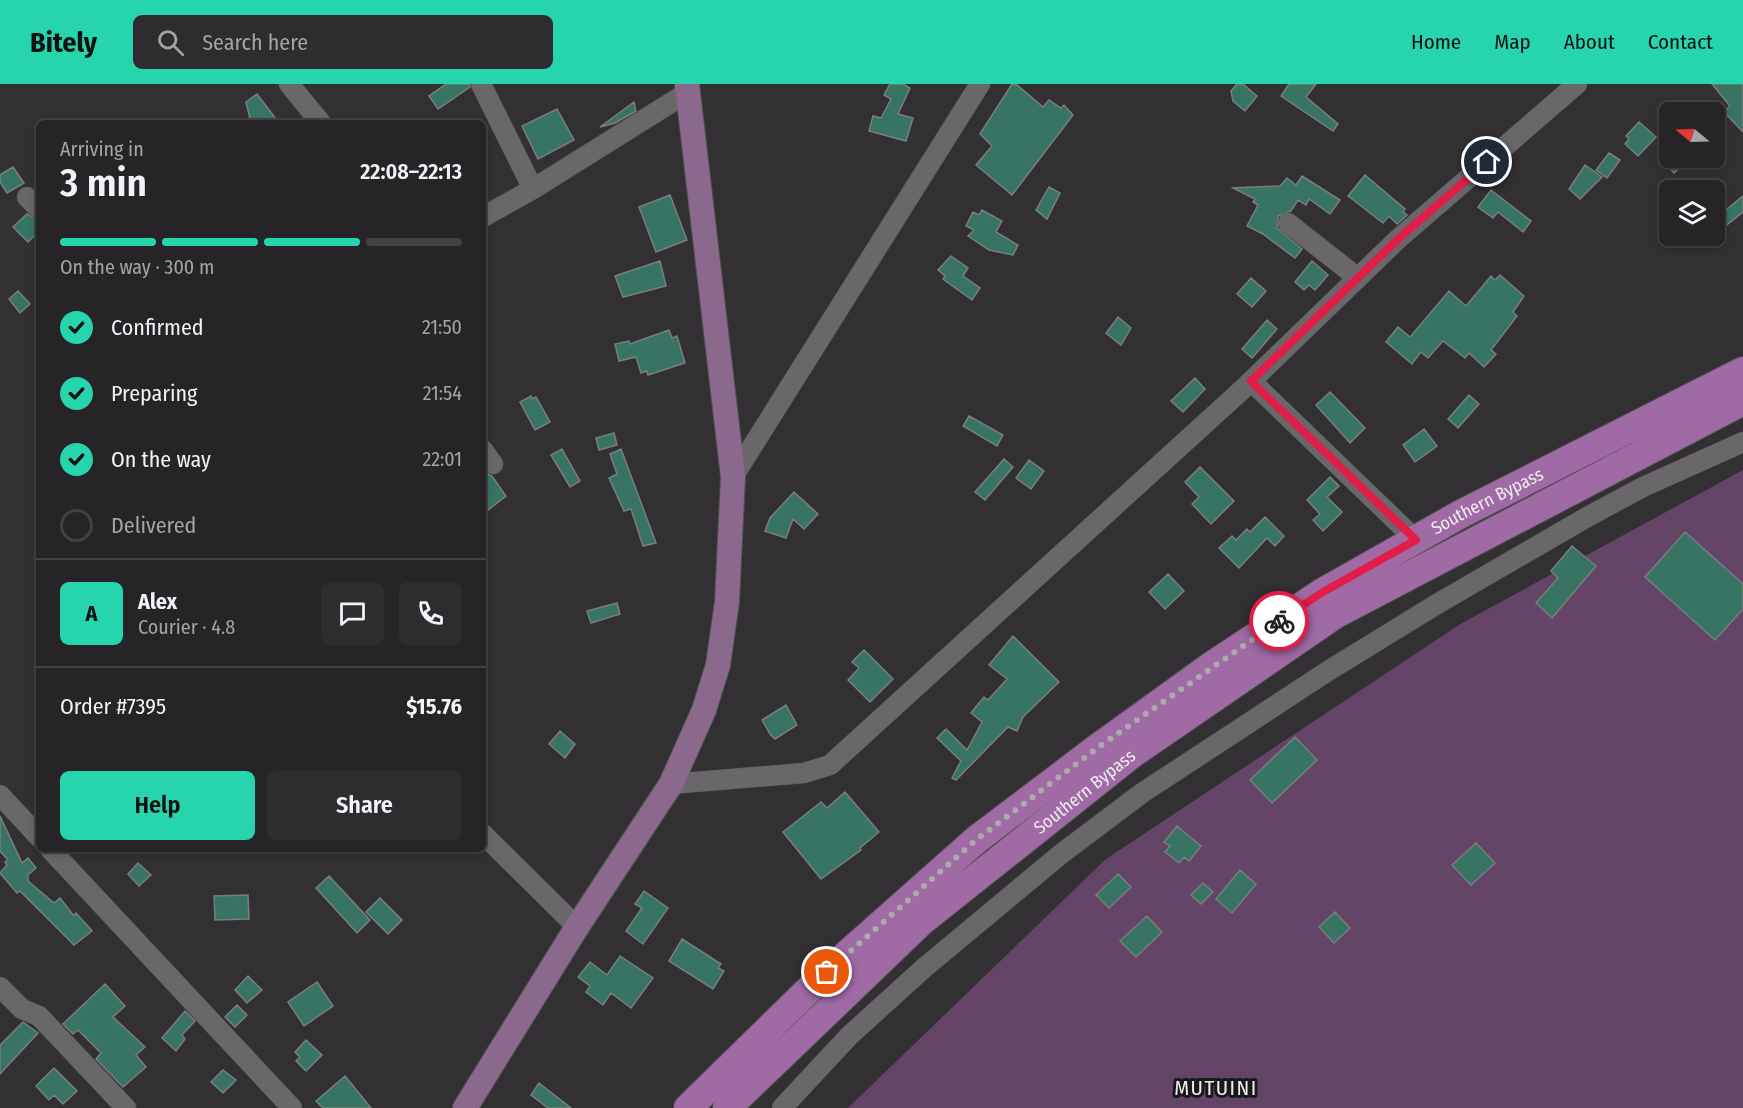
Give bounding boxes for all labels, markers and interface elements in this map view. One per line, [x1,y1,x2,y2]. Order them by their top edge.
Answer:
search box [133,15,553,69]
text: Bitely [30,26,97,59]
icon: search [154,26,187,59]
text: Search here [202,29,308,56]
text: Home [1411,29,1461,55]
text: Map [1494,29,1531,55]
text: About [1564,29,1615,55]
text: Contact [1648,29,1713,55]
north arrow [1659,102,1725,168]
map controls [1659,102,1725,246]
pin [1461,136,1512,187]
text: Arriving in [60,137,144,161]
icon: home [1470,145,1503,178]
text: 22:08–22:13 [360,158,462,185]
text: 3 min [60,160,147,206]
button: layers [1659,180,1725,246]
text: On the way · 300 m [60,255,214,279]
icon: check [60,311,93,344]
text: Confirmed [111,314,204,341]
text: 21:50 [422,315,462,339]
icon: check [60,377,93,410]
text: Preparing [111,380,197,407]
text: 21:54 [423,381,462,405]
icon: check [60,443,93,476]
text: On the way [111,446,211,473]
text: 22:01 [422,447,462,471]
street label: Southern Bypass [1427,463,1547,539]
text: Delivered [111,512,196,539]
button: chat [321,582,384,645]
button: phone [399,582,462,645]
text: Alex [138,588,177,615]
courier [1249,591,1309,651]
text: A [86,600,97,627]
icon: bike [1263,605,1296,638]
text: Courier · 4.8 [138,615,235,639]
text: Order #7395 [60,693,166,720]
text: $15.76 [406,693,462,720]
street label: Southern Bypass [1030,744,1140,839]
button: Help [60,771,255,840]
button: Share [267,771,462,840]
pin [801,946,852,997]
icon: bag [810,955,843,988]
district label: MUTUINI [1174,1075,1258,1101]

